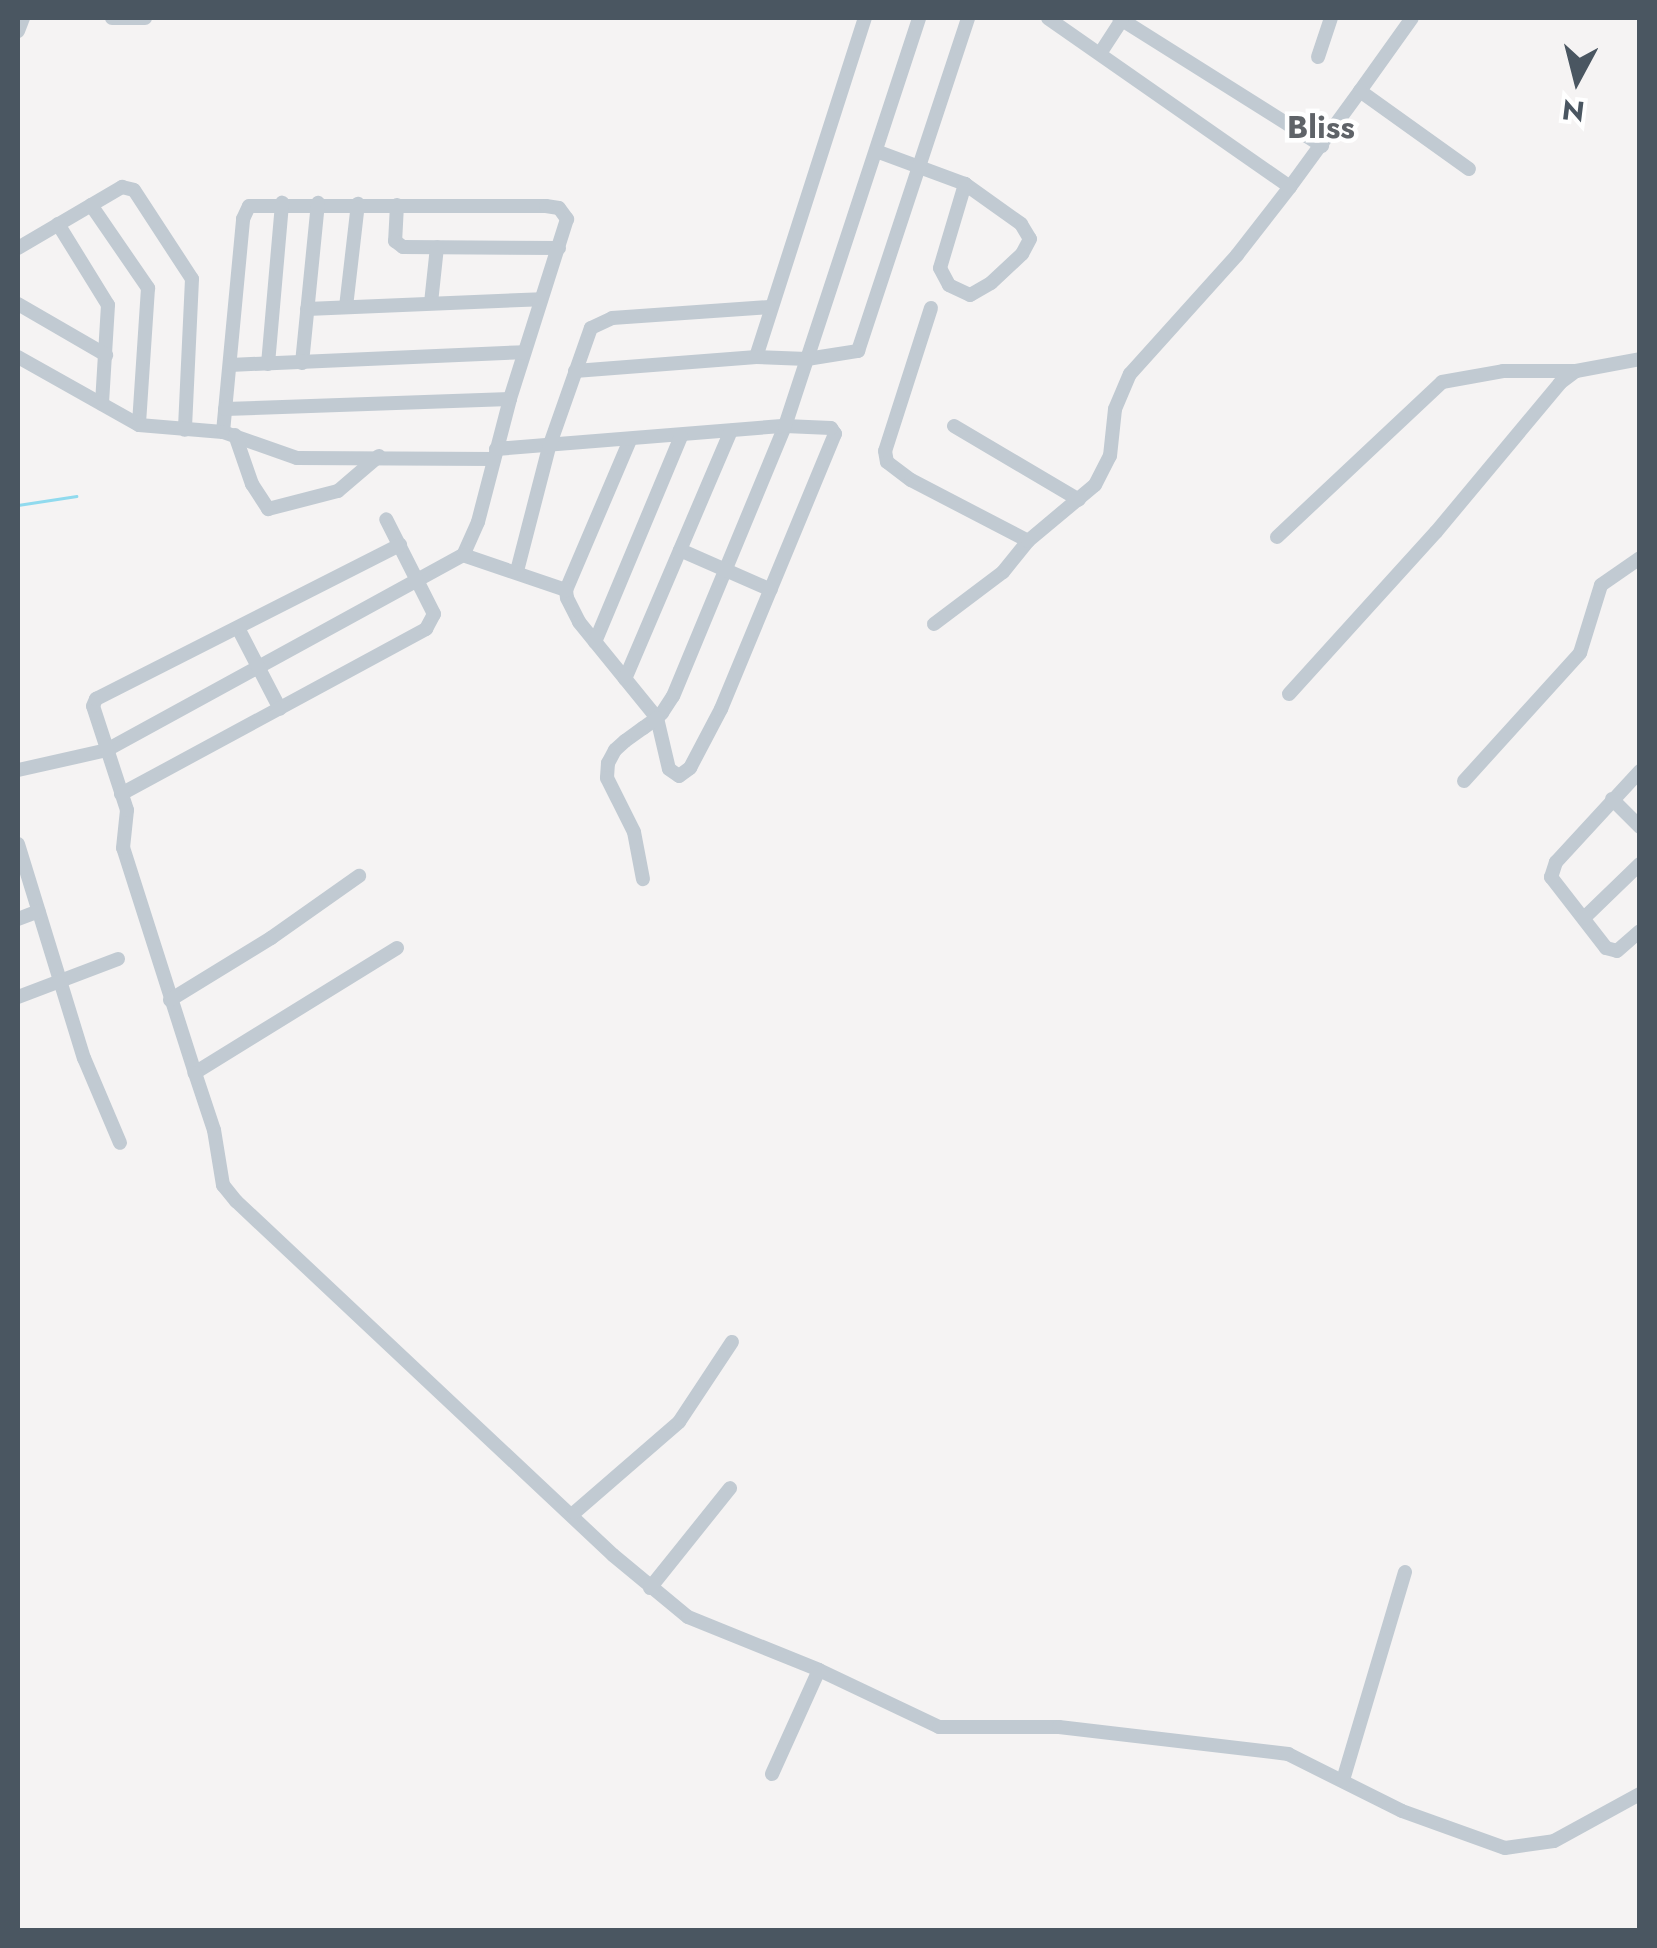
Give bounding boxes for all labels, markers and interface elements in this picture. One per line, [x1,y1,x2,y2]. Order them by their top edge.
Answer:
north arrow [1527,30,1627,130]
text: N [1560,89,1587,132]
district label: Bliss [1287,108,1355,146]

